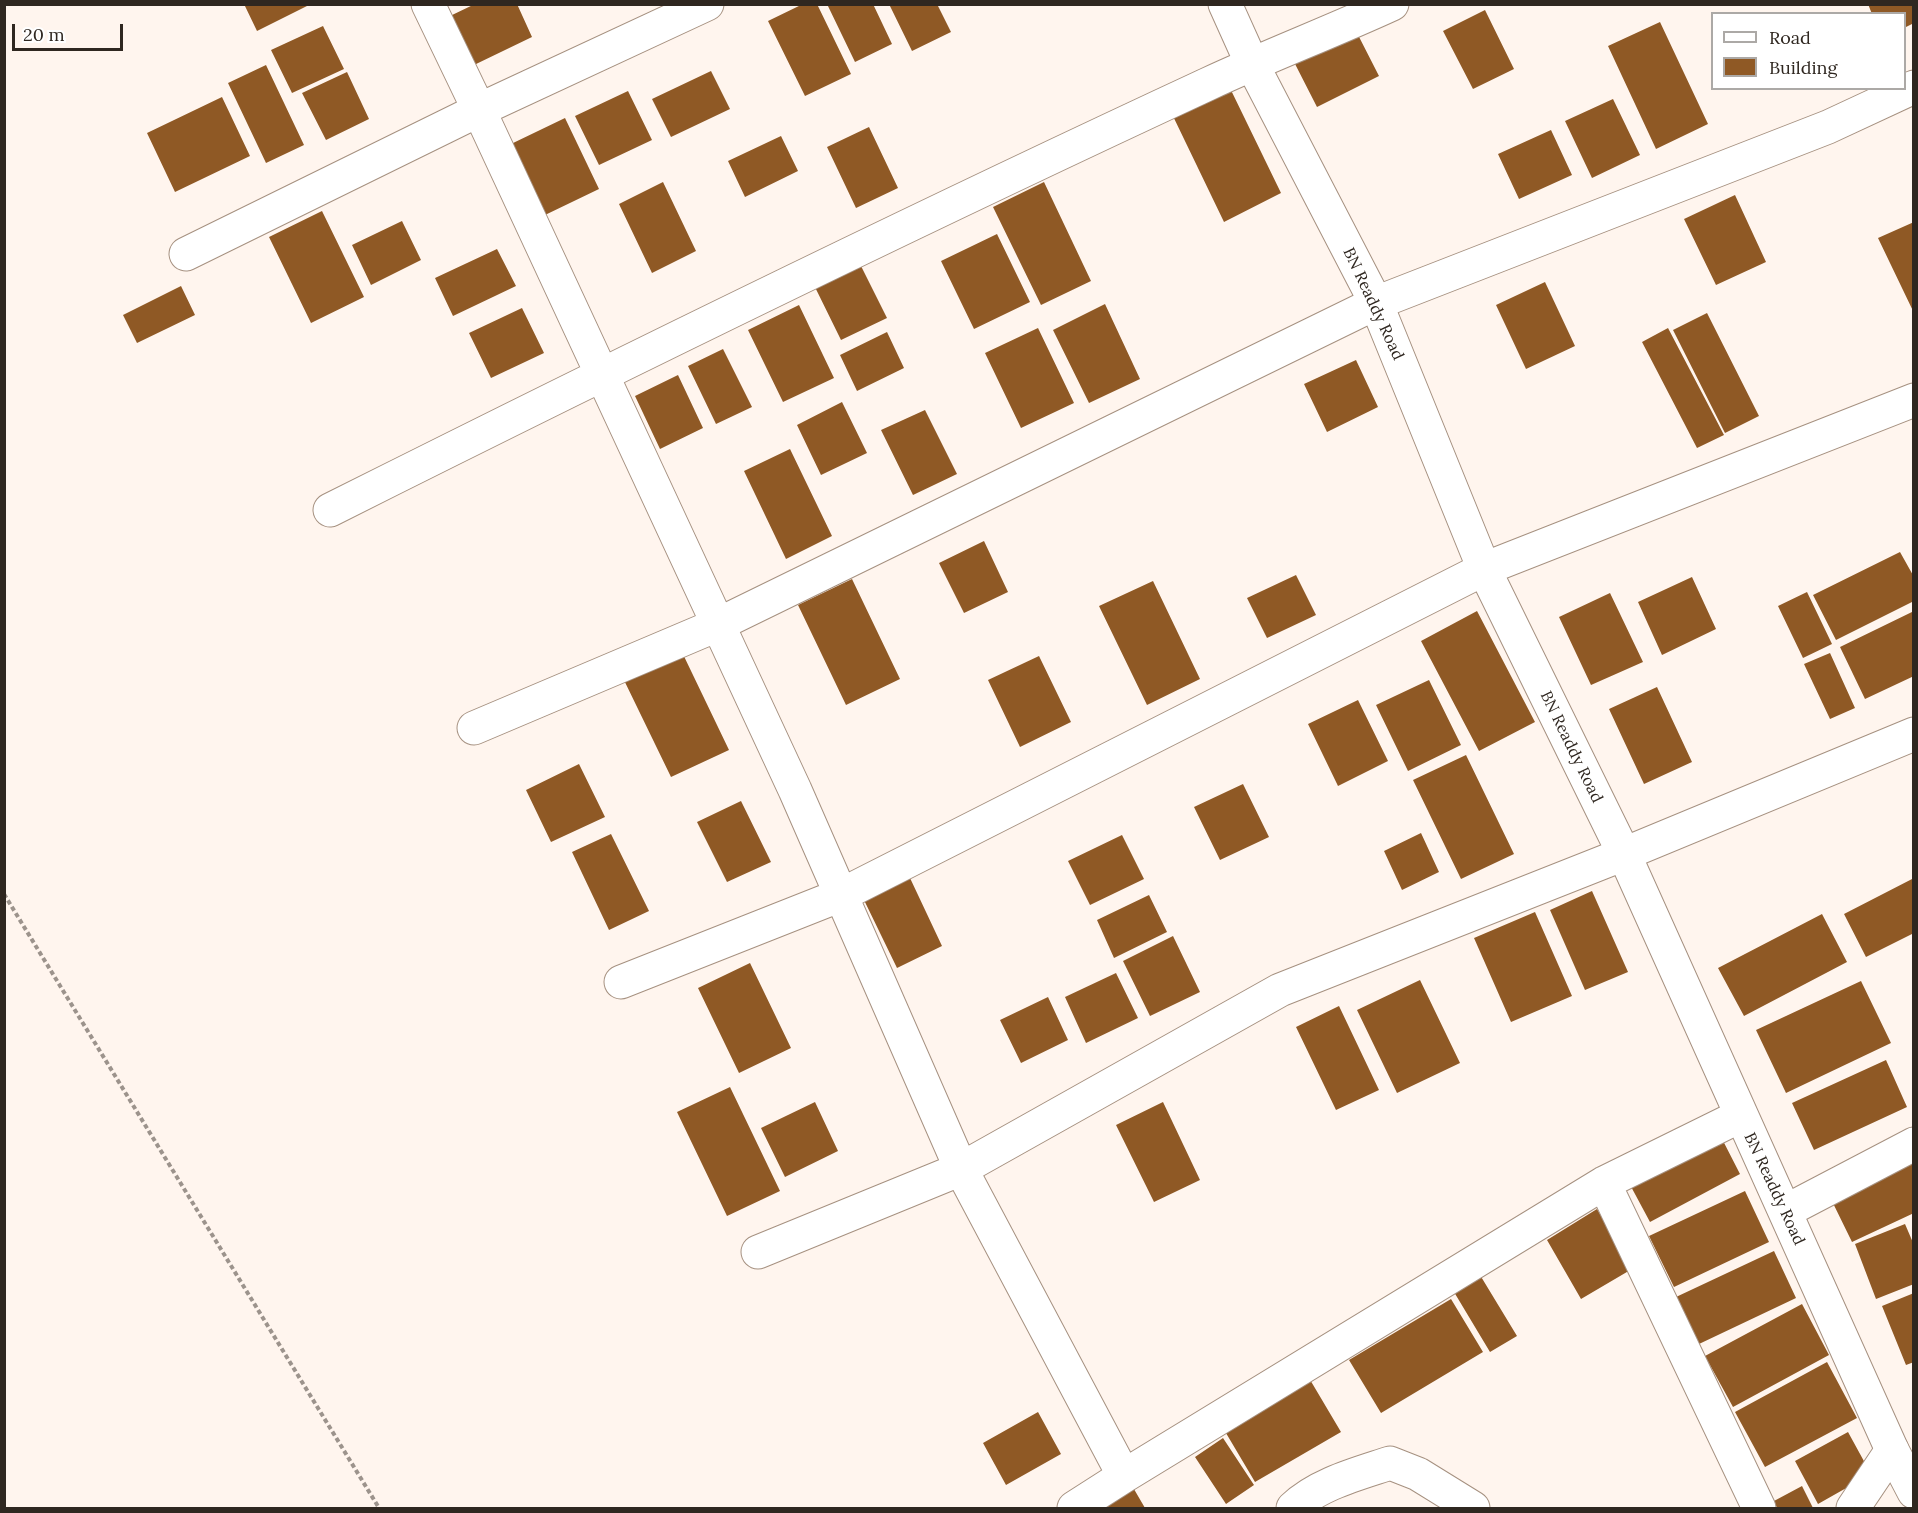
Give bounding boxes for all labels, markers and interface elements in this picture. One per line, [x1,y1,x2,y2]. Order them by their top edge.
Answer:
scale bar [15,12,126,50]
legend [1711,12,1906,90]
text: 20 m [23,23,65,46]
text: Road [1769,26,1811,49]
text: Building [1769,56,1837,79]
street label: BN Readdy Road [1339,245,1407,363]
street label: BN Readdy Road [1536,688,1606,806]
street label: BN Readdy Road [1740,1130,1808,1248]

